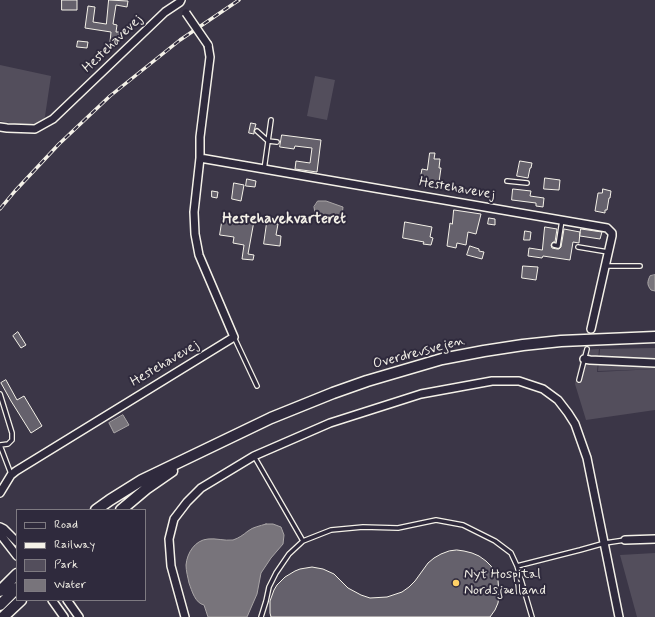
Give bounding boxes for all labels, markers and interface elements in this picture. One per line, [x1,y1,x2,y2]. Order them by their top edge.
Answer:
street label: Hestehavevej [79,11,147,77]
street label: Hestehavevej [418,174,496,204]
district label: Hestehavekvarteret [222,211,346,229]
street label: Overdrevsvejen [371,333,467,373]
street label: Hestehavevej [128,337,202,391]
legend [16,509,146,601]
text: Road [54,517,78,533]
text: Railway [54,537,95,553]
text: Park [54,557,78,573]
place label: Nyt Hospital Nordsjælland [464,567,546,600]
text: Water [54,577,86,593]
marker: Nyt Hospital Nordsjælland [451,578,461,588]

